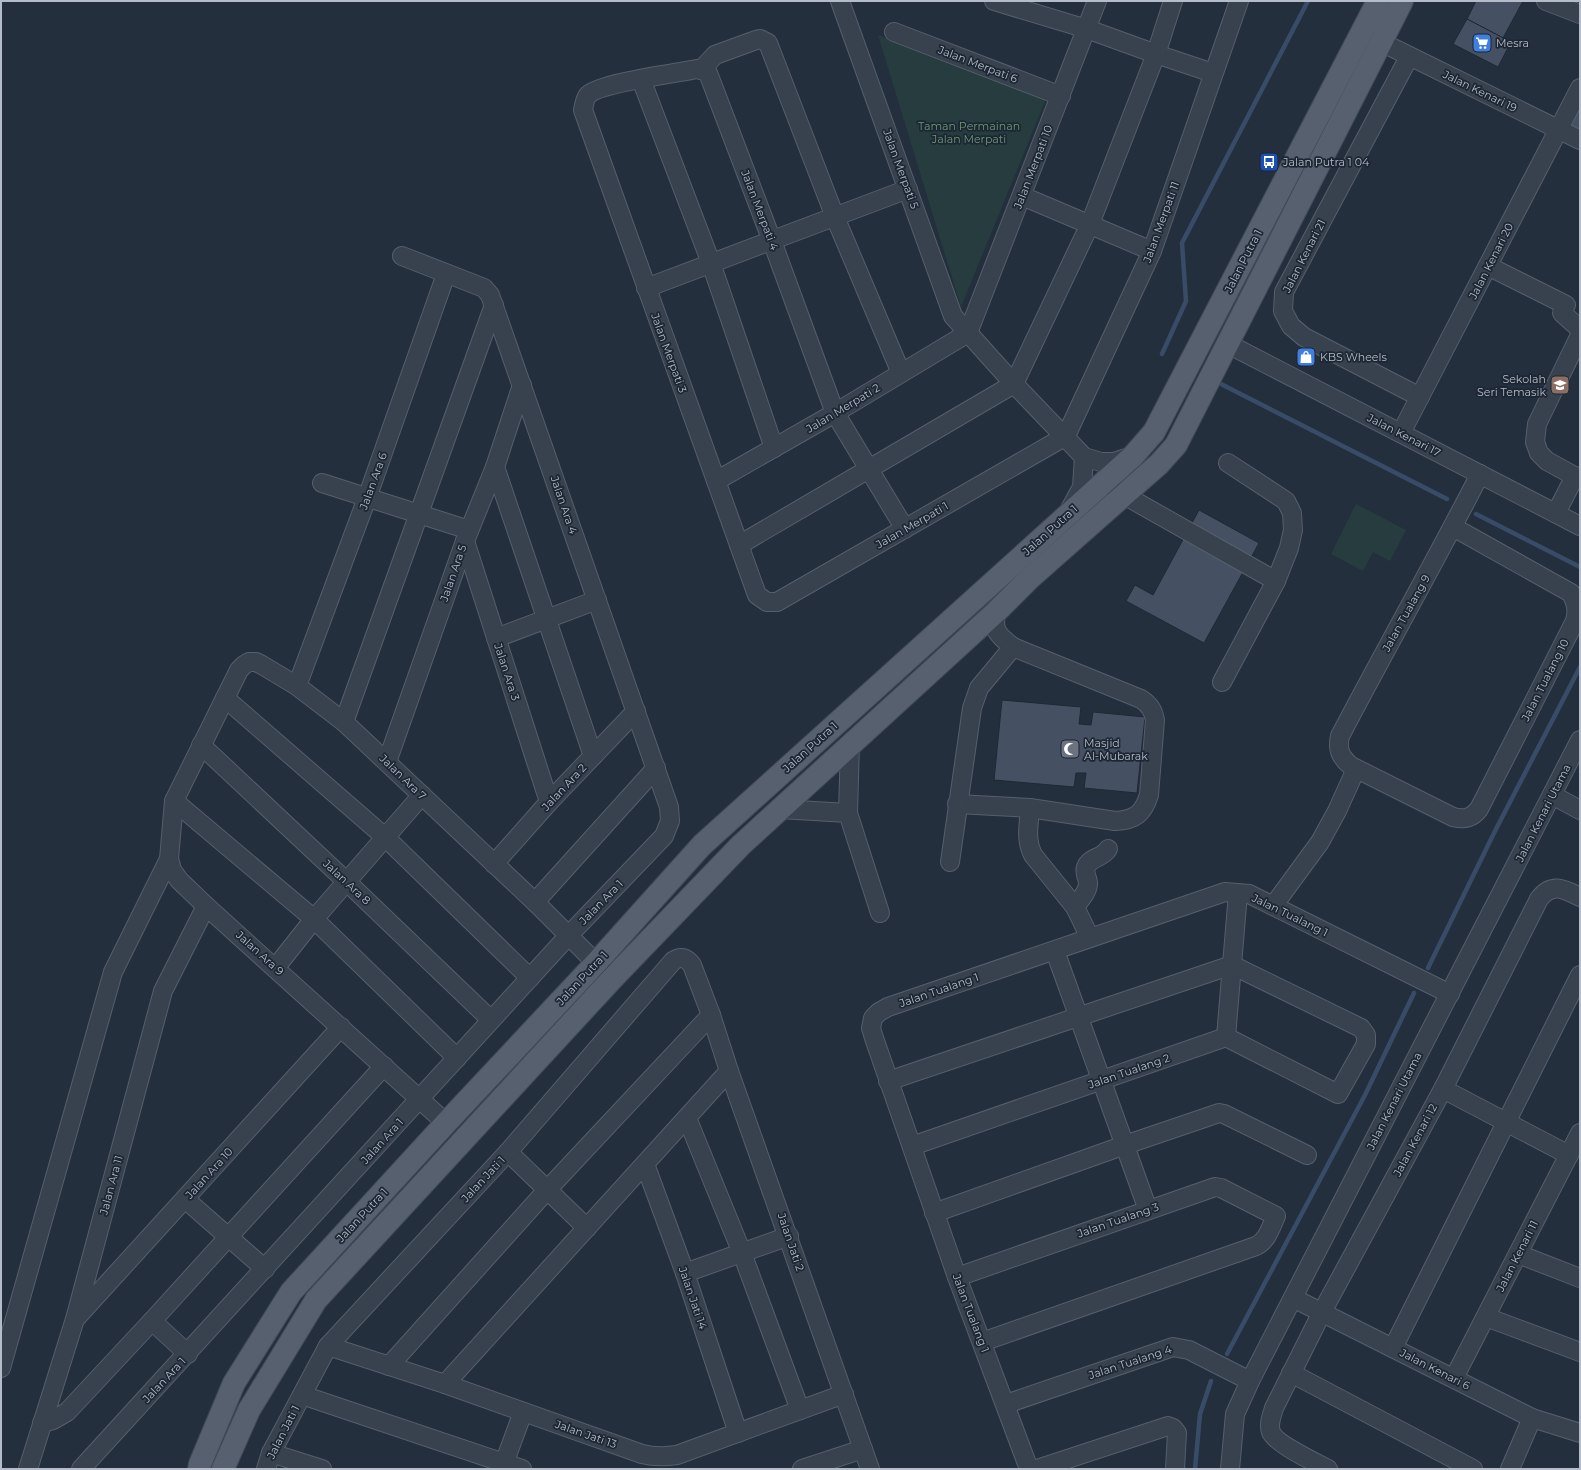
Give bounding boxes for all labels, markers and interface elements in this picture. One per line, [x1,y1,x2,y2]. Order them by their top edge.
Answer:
supermarket icon: Mesra [1471,32,1493,54]
place label: Mesra [1496,36,1529,50]
street label: Jalan Merpati 6 [935,42,1020,86]
street label: Jalan Kenari 19 [1440,67,1520,115]
park label: Taman Permainan Jalan Merpati [918,119,1020,146]
street label: Jalan Merpati 10 [1010,123,1055,212]
street label: Jalan Merpati 5 [880,126,922,211]
bus stop icon: Jalan Putra 1 04 [1258,151,1280,173]
place label: Jalan Putra 1 04 [1282,155,1370,169]
street label: Jalan Merpati 4 [738,167,782,253]
street label: Jalan Merpati 11 [1139,179,1182,265]
street label: Jalan Kenari 21 [1279,217,1328,296]
street label: Jalan Kenari 20 [1465,221,1516,302]
street label: Jalan Putra 1 [1221,227,1265,296]
street label: Jalan Merpati 3 [648,310,690,395]
shop icon: KBS Wheels [1295,346,1317,368]
place label: KBS Wheels [1320,350,1387,364]
place label: Sekolah Seri Temasik [1477,372,1546,399]
school or university icon: Sekolah Seri Temasik [1549,374,1571,396]
street label: Jalan Merpati 2 [803,380,882,436]
street label: Jalan Kenari 17 [1364,410,1443,460]
street label: Jalan Ara 6 [356,450,390,512]
street label: Jalan Ara 4 [547,473,581,536]
street label: Jalan Merpati 1 [872,499,951,552]
street label: Jalan Putra 1 [1019,502,1080,559]
street label: Jalan Ara 5 [436,543,469,604]
street label: Jalan Tualang 9 [1379,572,1433,655]
street label: Jalan Tualang 10 [1518,637,1572,724]
street label: Jalan Ara 3 [491,641,523,702]
street label: Jalan Putra 1 [779,719,840,776]
place label: Masjid Al-Mubarak [1084,736,1148,763]
mosque icon: Masjid Al-Mubarak [1059,738,1081,760]
street label: Jalan Ara 7 [376,751,429,803]
street label: Jalan Ara 2 [538,761,589,814]
street label: Jalan Kenari Utama [1512,762,1574,865]
street label: Jalan Ara 8 [320,856,374,908]
street label: Jalan Ara 1 [575,877,626,928]
street label: Jalan Tualang 1 [1249,890,1330,940]
street label: Jalan Ara 9 [232,927,287,978]
street label: Jalan Putra 1 [553,948,611,1009]
street label: Jalan Tualang 1 [896,970,981,1010]
street label: Jalan Tualang 2 [1085,1050,1172,1092]
street label: Jalan Kenari Utama [1363,1050,1425,1153]
street label: Jalan Kenari 12 [1390,1101,1440,1180]
street label: Jalan Ara 1 [357,1115,406,1168]
street label: Jalan Ara 10 [182,1144,236,1202]
street label: Jalan Jati 1 [457,1153,508,1206]
street label: Jalan Ara 11 [96,1154,126,1217]
street label: Jalan Putra 1 [333,1185,391,1246]
street label: Jalan Tualang 3 [1074,1199,1161,1241]
street label: Jalan Jati 2 [774,1210,807,1273]
street label: Jalan Kenari 11 [1493,1218,1541,1295]
street label: Jalan Jati 14 [675,1264,710,1332]
street label: Jalan Tualang 1 [949,1271,992,1354]
street label: Jalan Tualang 4 [1086,1342,1174,1382]
street label: Jalan Kenari 6 [1397,1345,1473,1393]
street label: Jalan Ara 1 [139,1354,189,1406]
street label: Jalan Jati 1 [263,1403,302,1462]
street label: Jalan Jati 13 [552,1417,619,1451]

